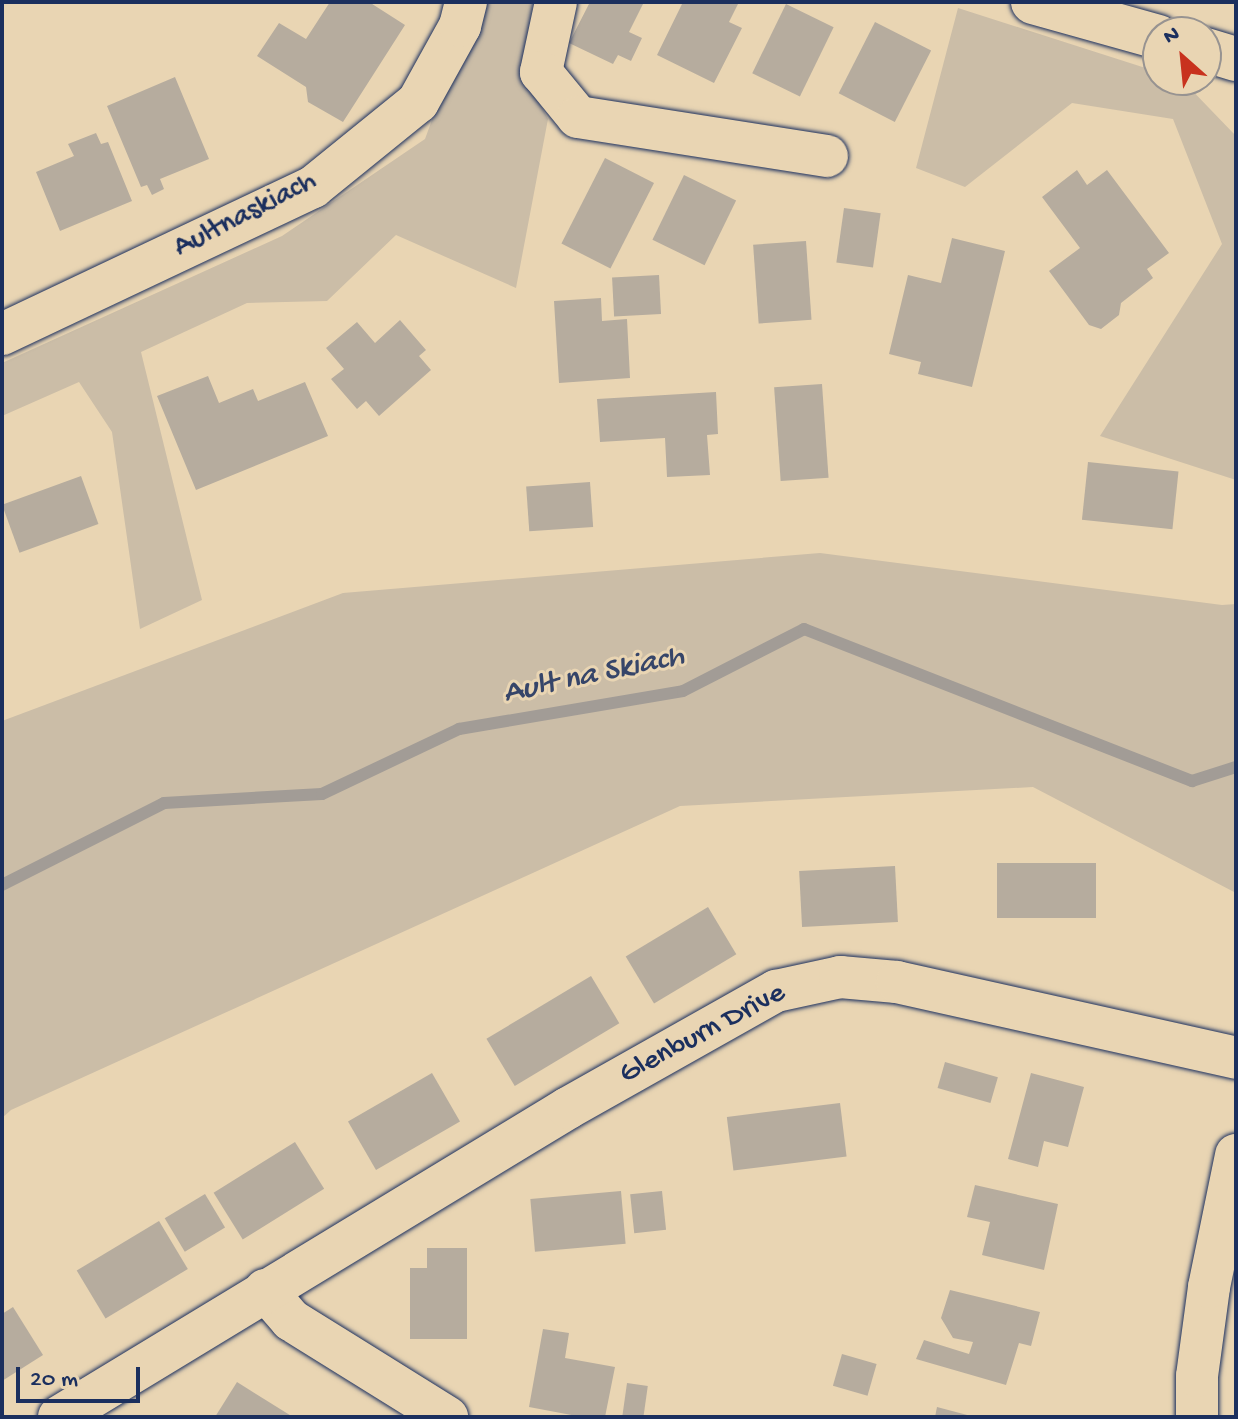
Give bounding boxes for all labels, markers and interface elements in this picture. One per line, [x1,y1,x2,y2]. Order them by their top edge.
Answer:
north arrow [1142,16,1222,96]
text: N [1160,22,1184,51]
street label: Aultnaskiach [169,165,323,267]
water label: Ault na Skiach [500,638,688,714]
street label: Glenburn Drive [614,976,792,1094]
scale bar [20,1351,144,1401]
text: 20 m [30,1366,78,1395]

